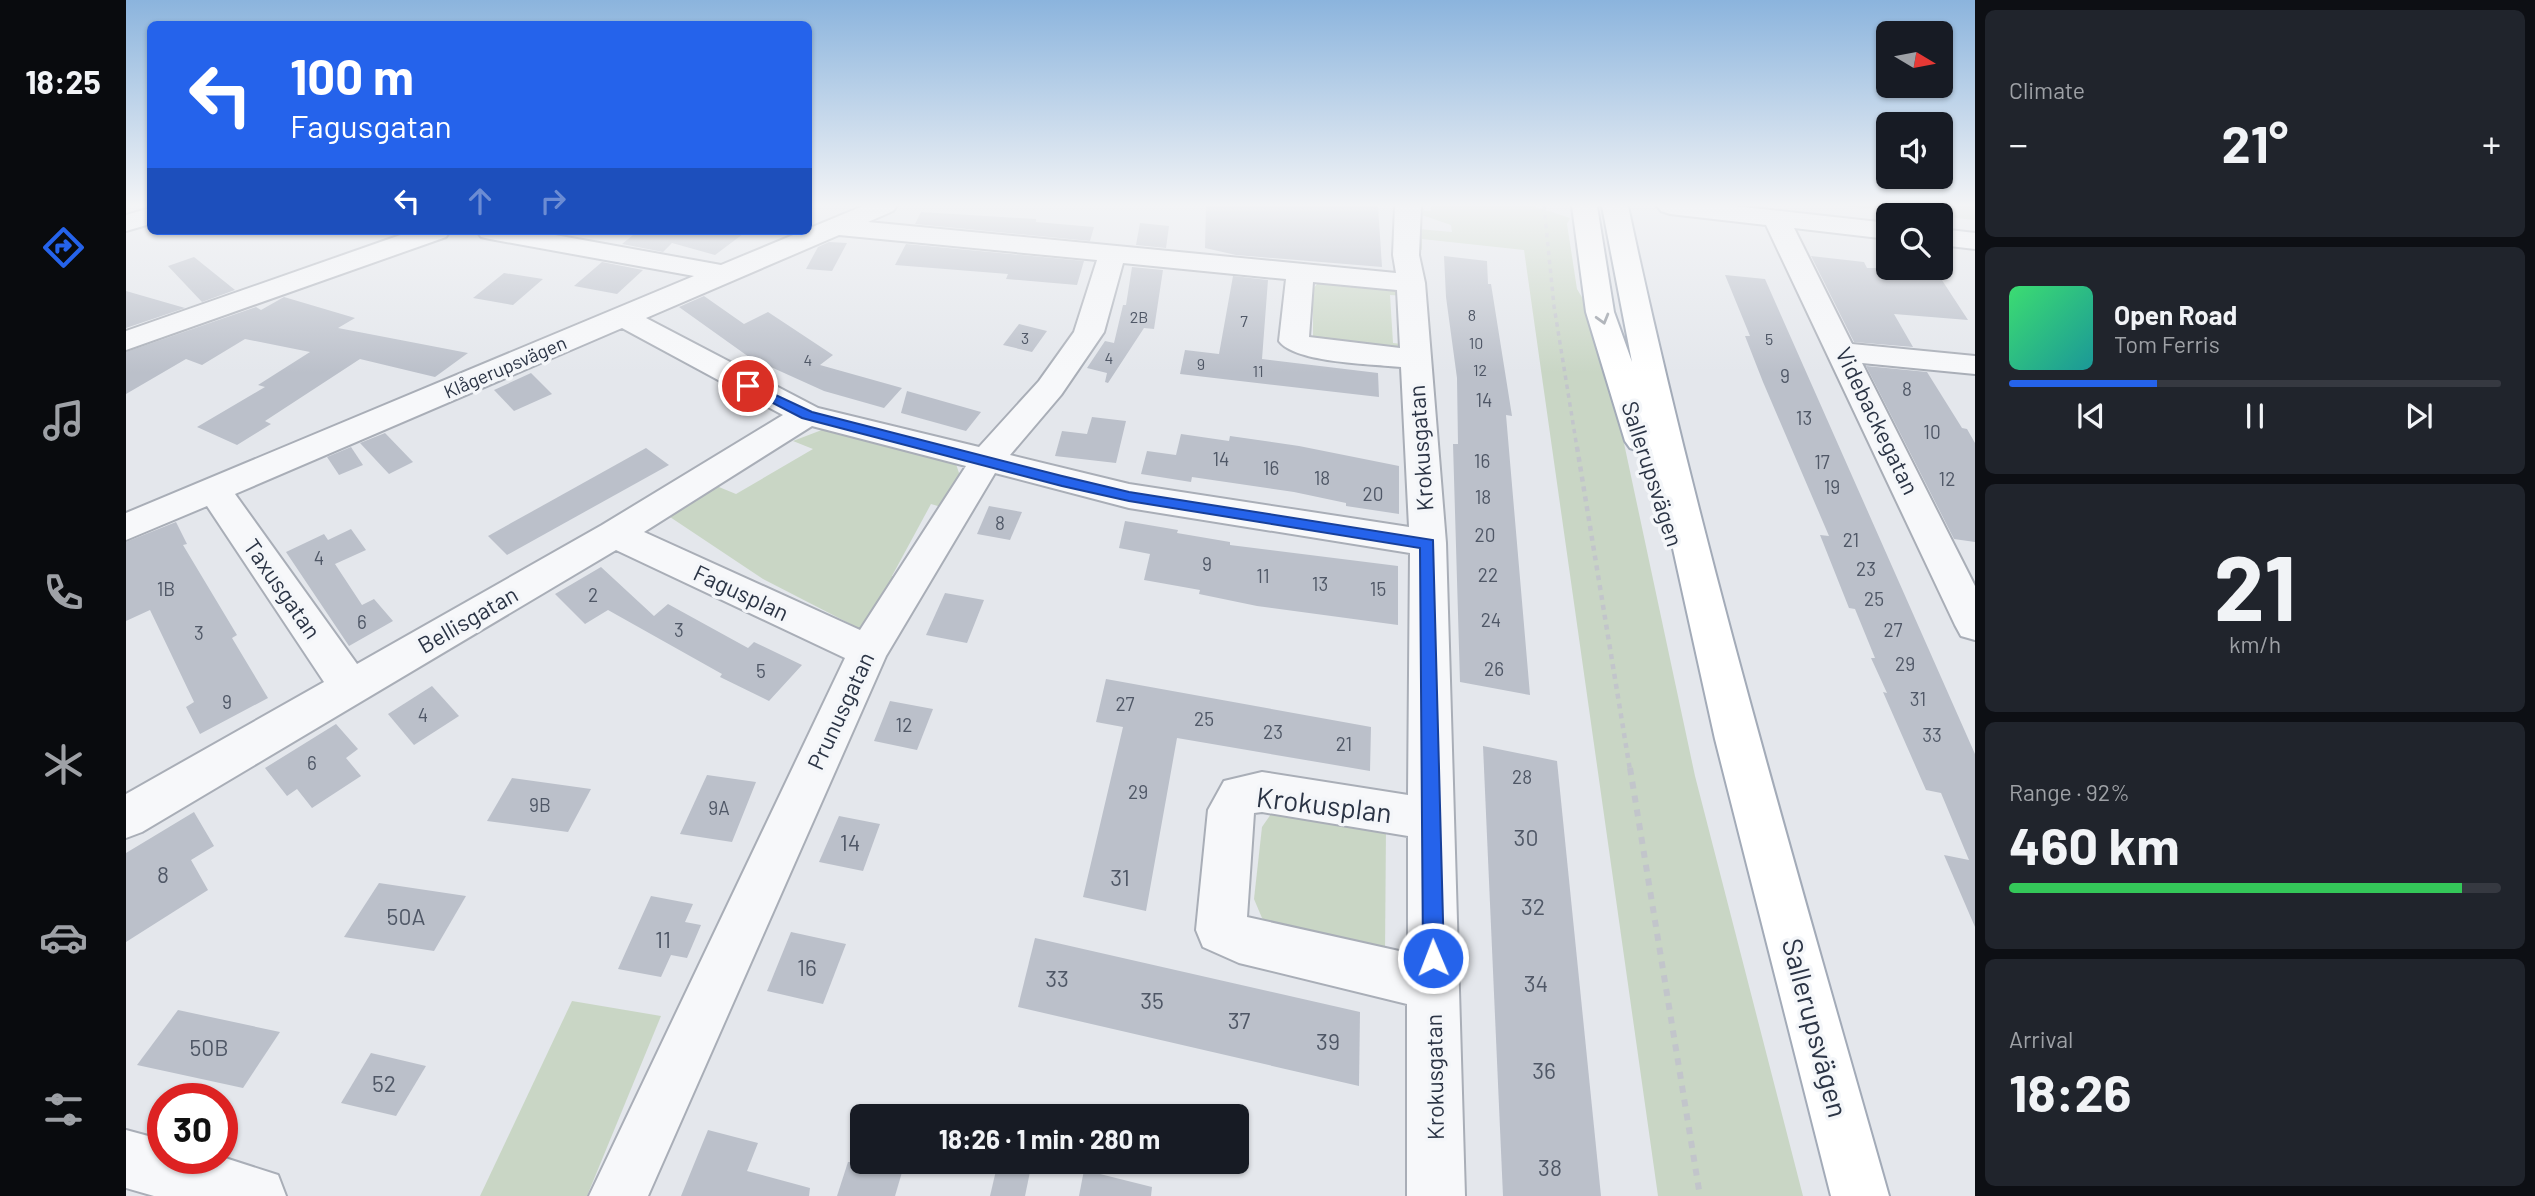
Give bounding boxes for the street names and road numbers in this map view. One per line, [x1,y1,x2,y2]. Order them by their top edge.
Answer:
street label: Klågerupsvägen [440,330,570,403]
street label: Videbackegatan [1830,342,1926,499]
street label: Krokusgatan [1402,384,1438,512]
street label: Sallerupsvägen [1616,398,1690,550]
street label: Taxusgatan [238,533,327,644]
street label: Fagusplan [689,558,794,626]
street label: Bellisgatan [413,579,522,659]
street label: Prunusgatan [801,647,880,774]
street label: Krokusplan [1254,779,1394,829]
street label: Sallerupsvägen [1776,935,1856,1121]
street label: Krokusgatan [1419,1014,1449,1140]

